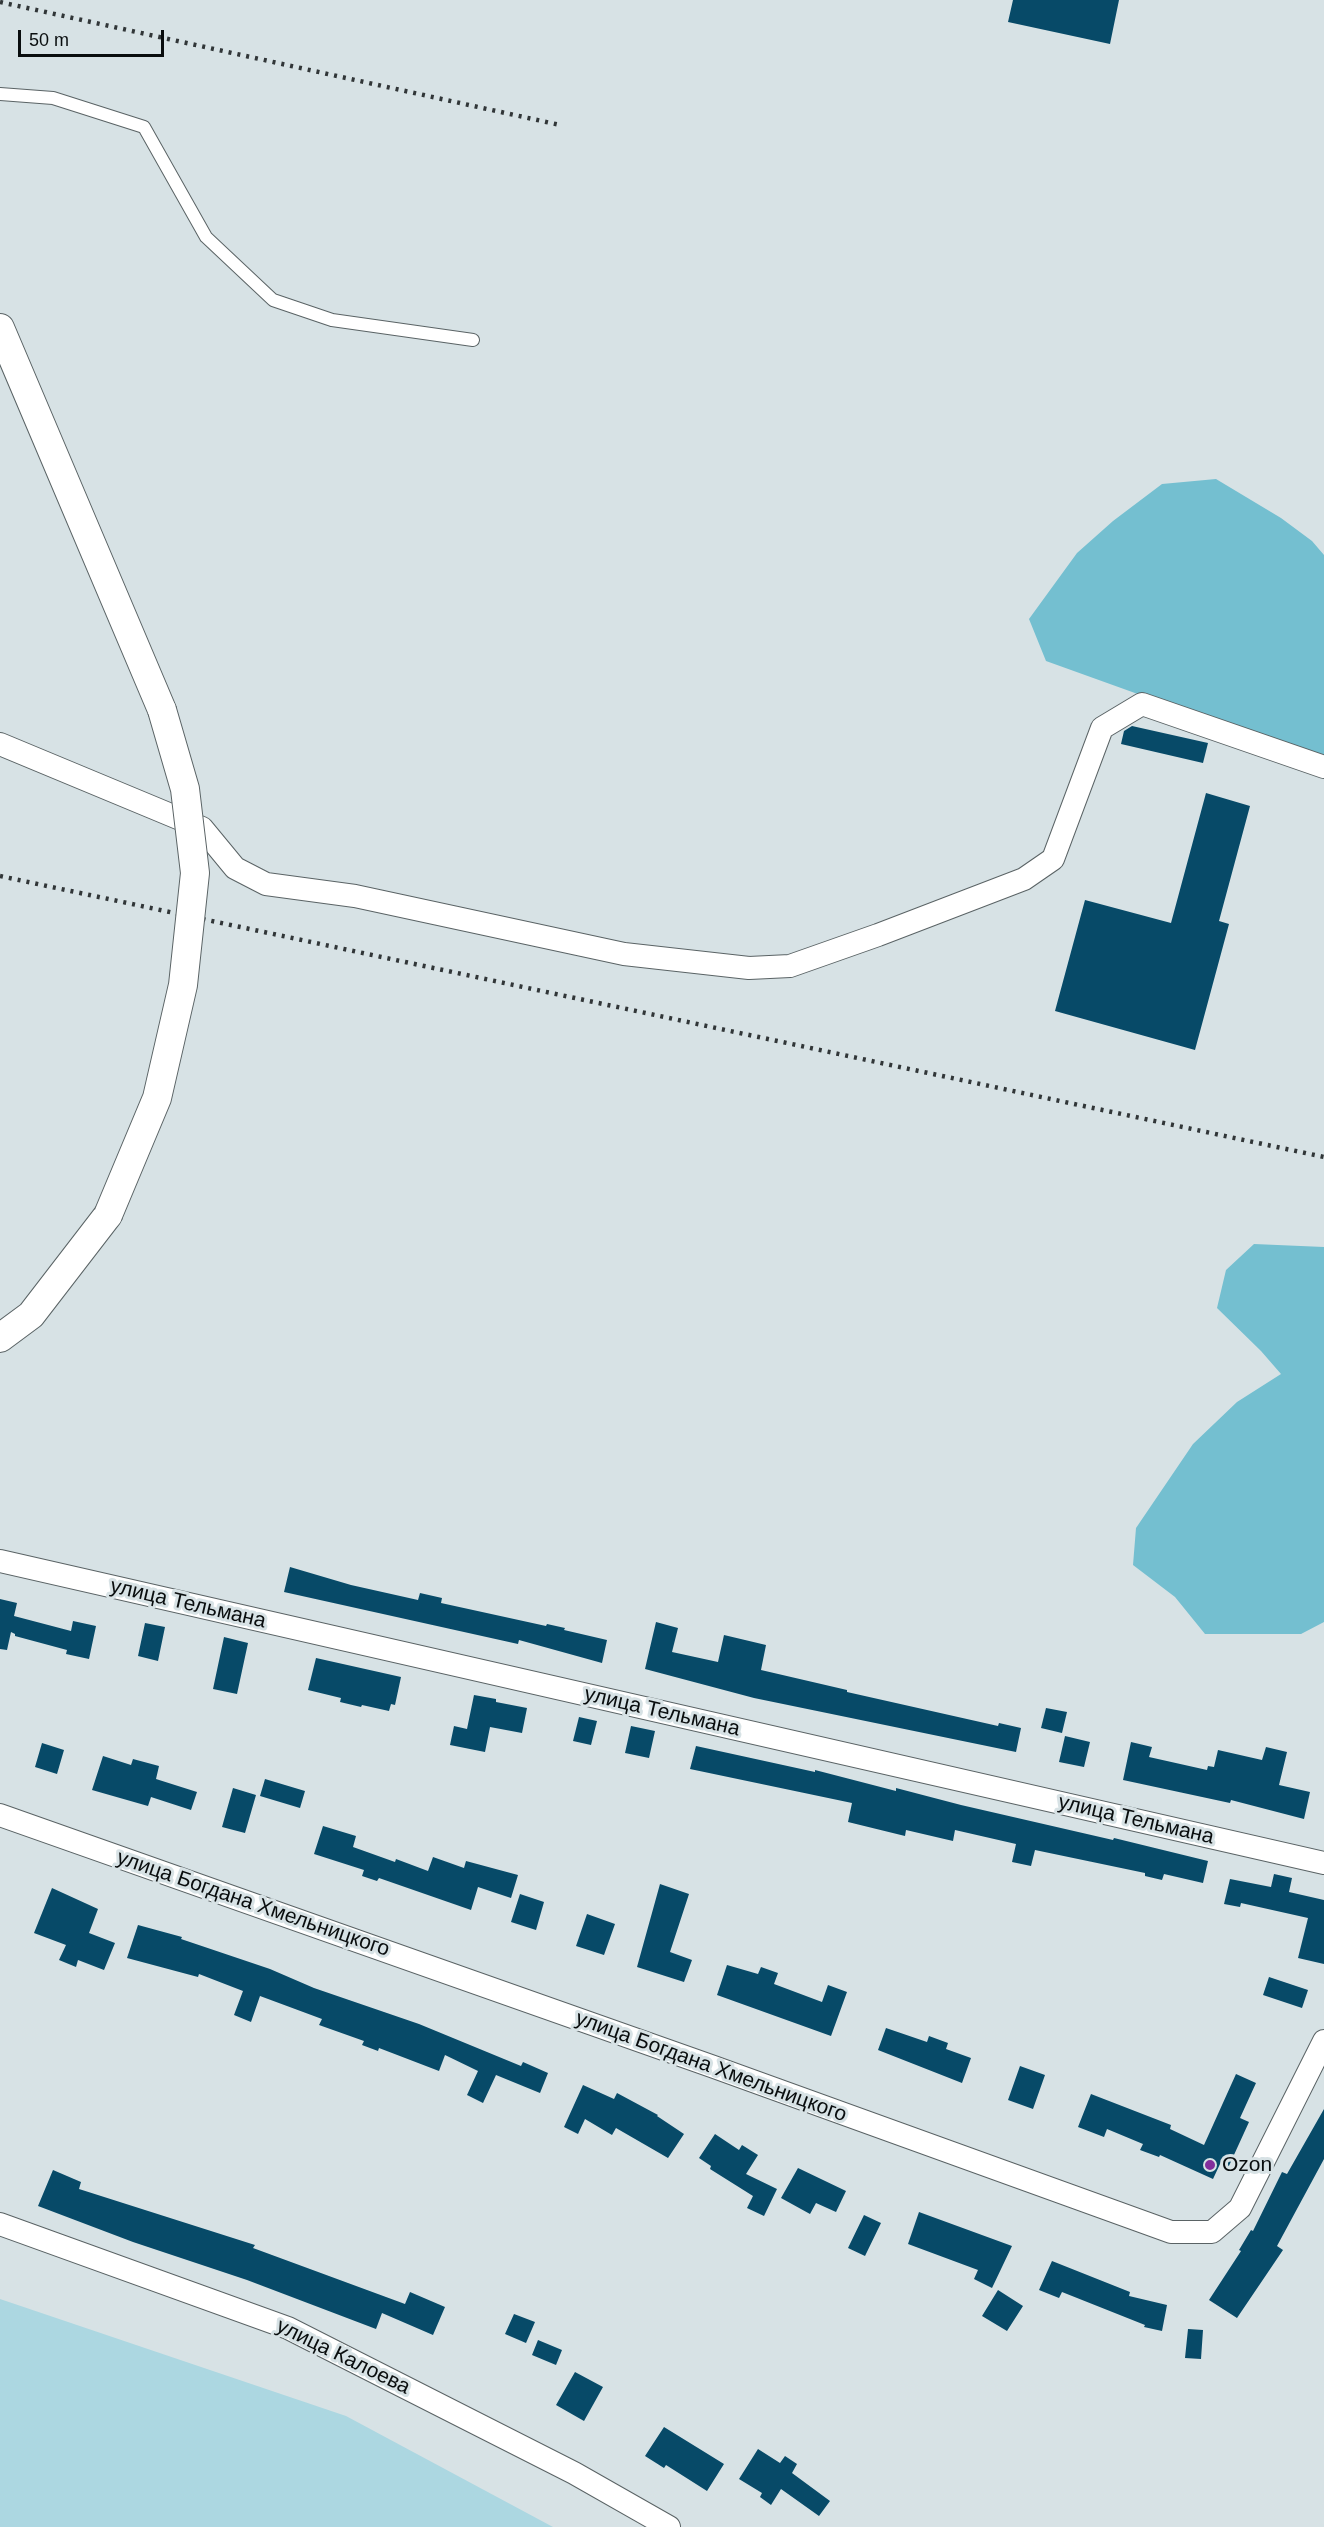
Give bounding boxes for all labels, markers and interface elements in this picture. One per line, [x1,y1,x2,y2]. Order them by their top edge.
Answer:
scale bar [21,18,166,56]
text: 50 m [29,30,69,50]
street label: улица Тельмана [108,1574,268,1634]
street label: улица Тельмана [582,1682,742,1742]
street label: улица Тельмана [1056,1790,1216,1850]
street label: улица Богдана Хмельницкого [113,1845,393,1963]
street label: улица Богдана Хмельницкого [572,2006,850,2128]
place label: Ozon [1222,2152,1272,2178]
marker: Ozon [1203,2158,1217,2172]
street label: улица Калоева [272,2314,414,2400]

